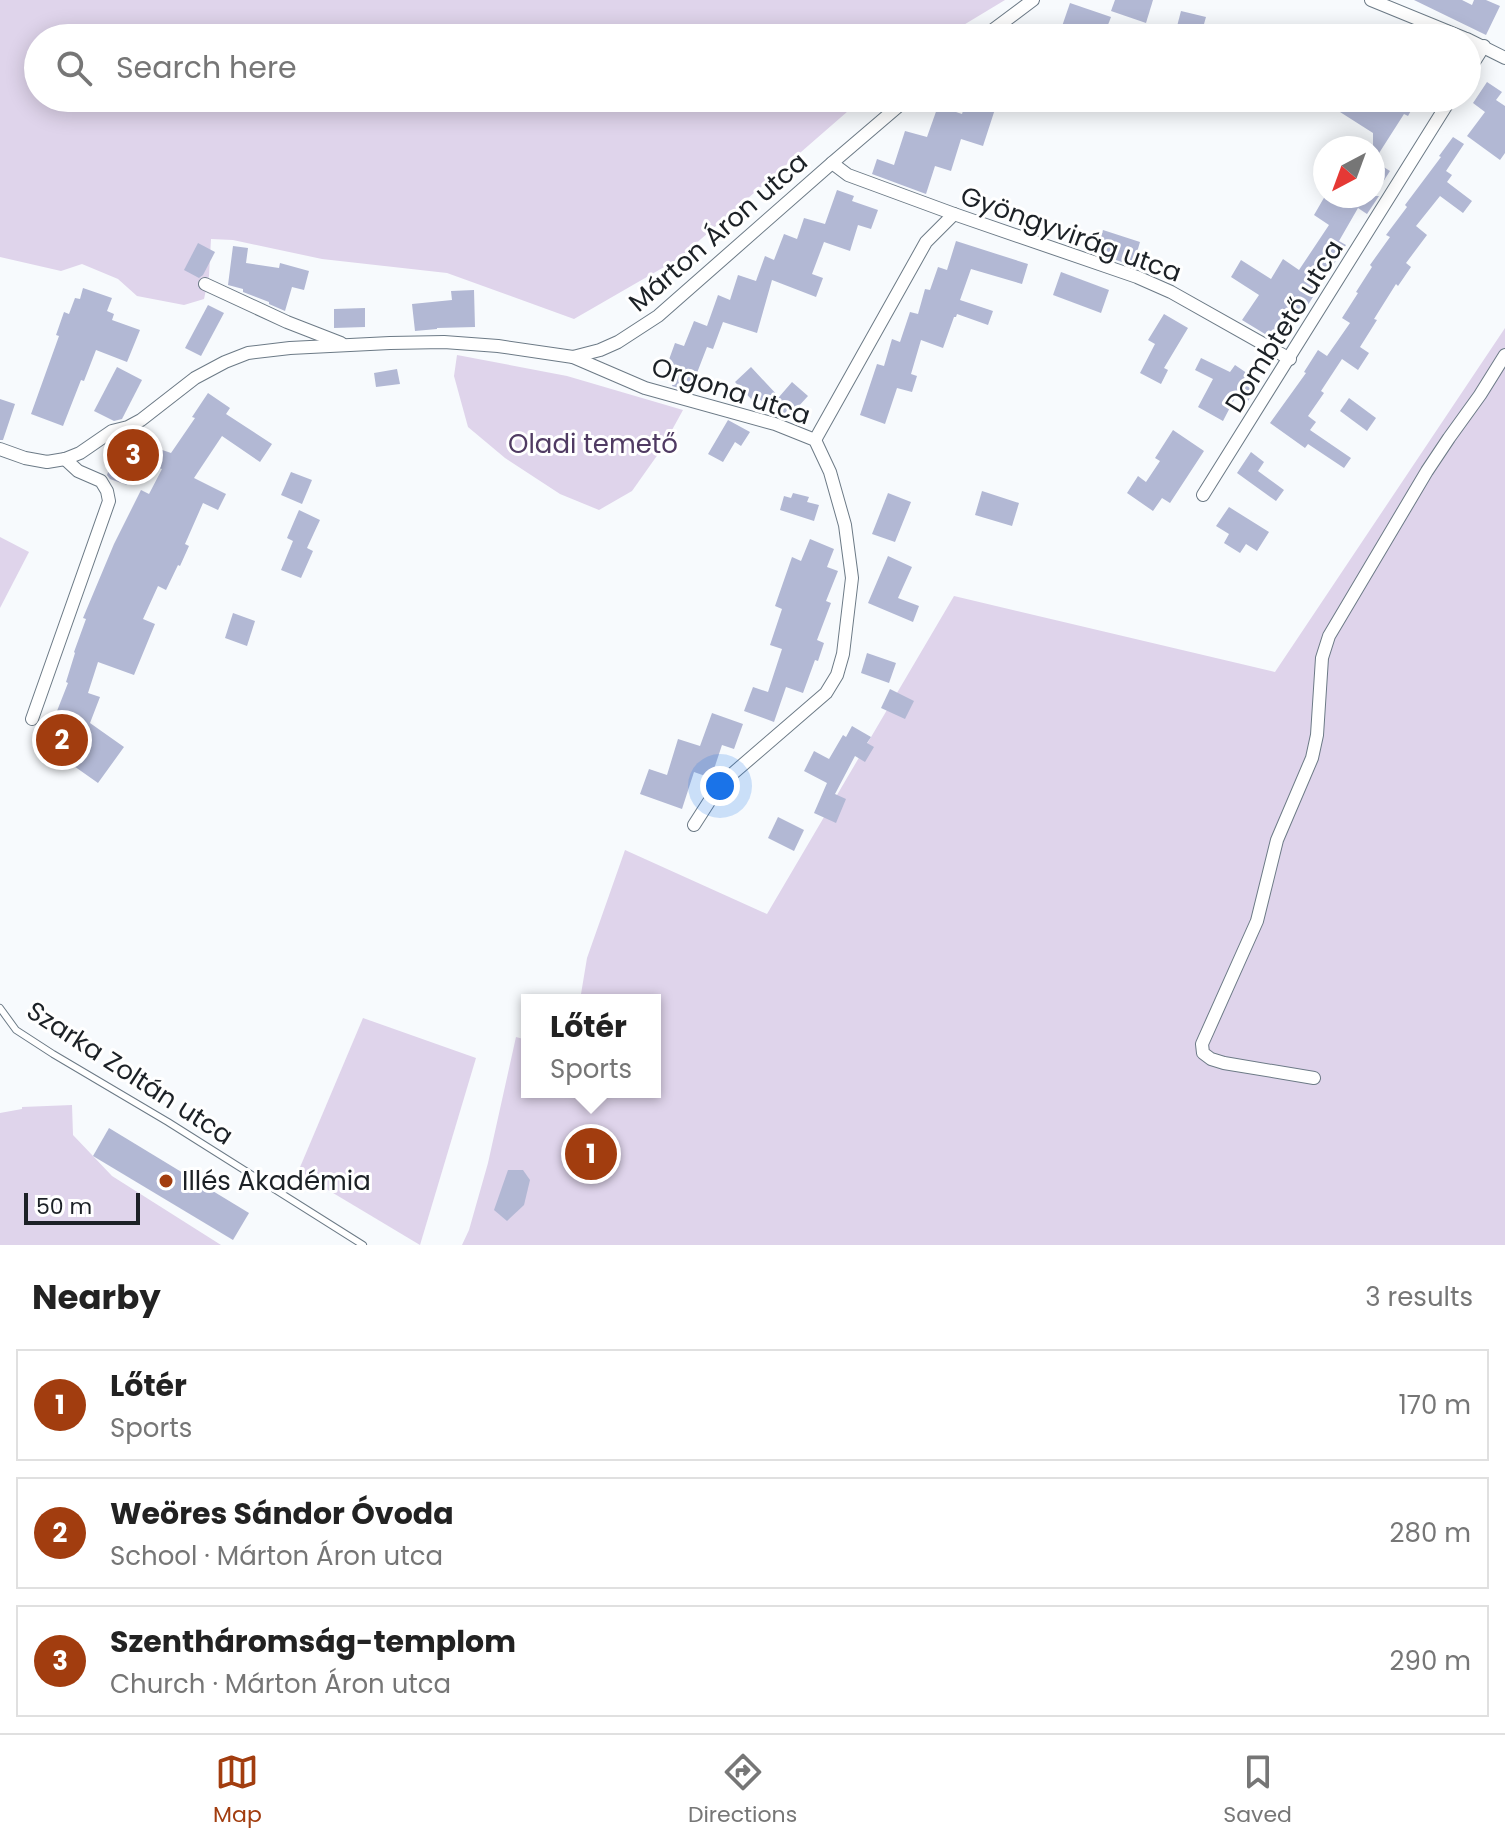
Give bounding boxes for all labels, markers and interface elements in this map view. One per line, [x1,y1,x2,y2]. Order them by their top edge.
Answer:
search box [24,24,1481,112]
icon: search [52,46,96,90]
text: Search here [116,46,297,89]
north arrow [1313,136,1385,208]
street label: Márton Áron utca [621,144,815,320]
street label: Gyöngyvirág utca [956,177,1186,291]
street label: Dombtető utca [1216,233,1352,419]
street label: Orgona utca [647,348,815,434]
pin: 3 [107,425,159,485]
park label: Oladi temető [508,426,678,462]
pin: 2 [36,710,88,770]
your location [700,766,740,806]
street label: Szarka Zoltán utca [20,993,240,1153]
popup [521,994,661,1098]
text: Lőtér [550,1005,627,1048]
text: Sports [550,1051,632,1087]
pin: 1 [565,1124,617,1184]
place label: Illés Akadémia [182,1163,371,1199]
marker: Illés Akadémia [157,1172,175,1190]
scale bar [24,1189,140,1225]
text: 50 m [36,1191,92,1222]
text: Nearby [32,1273,161,1321]
text: 3 results [1365,1279,1473,1315]
text: Lőtér [110,1364,187,1407]
text: 1 [55,1387,65,1423]
text: 170 m [1398,1387,1471,1423]
text: Sports [110,1410,192,1446]
text: Weöres Sándor Óvoda [110,1492,454,1535]
text: 2 [53,1515,67,1551]
text: 280 m [1390,1515,1471,1551]
text: School · Márton Áron utca [110,1538,443,1574]
text: Szentháromság-templom [110,1620,516,1663]
text: 3 [52,1643,68,1679]
text: 290 m [1390,1643,1471,1679]
text: Church · Márton Áron utca [110,1666,451,1702]
tab: Map [213,1750,262,1831]
tab: Directions [688,1750,797,1831]
tab: Saved [1223,1750,1292,1831]

